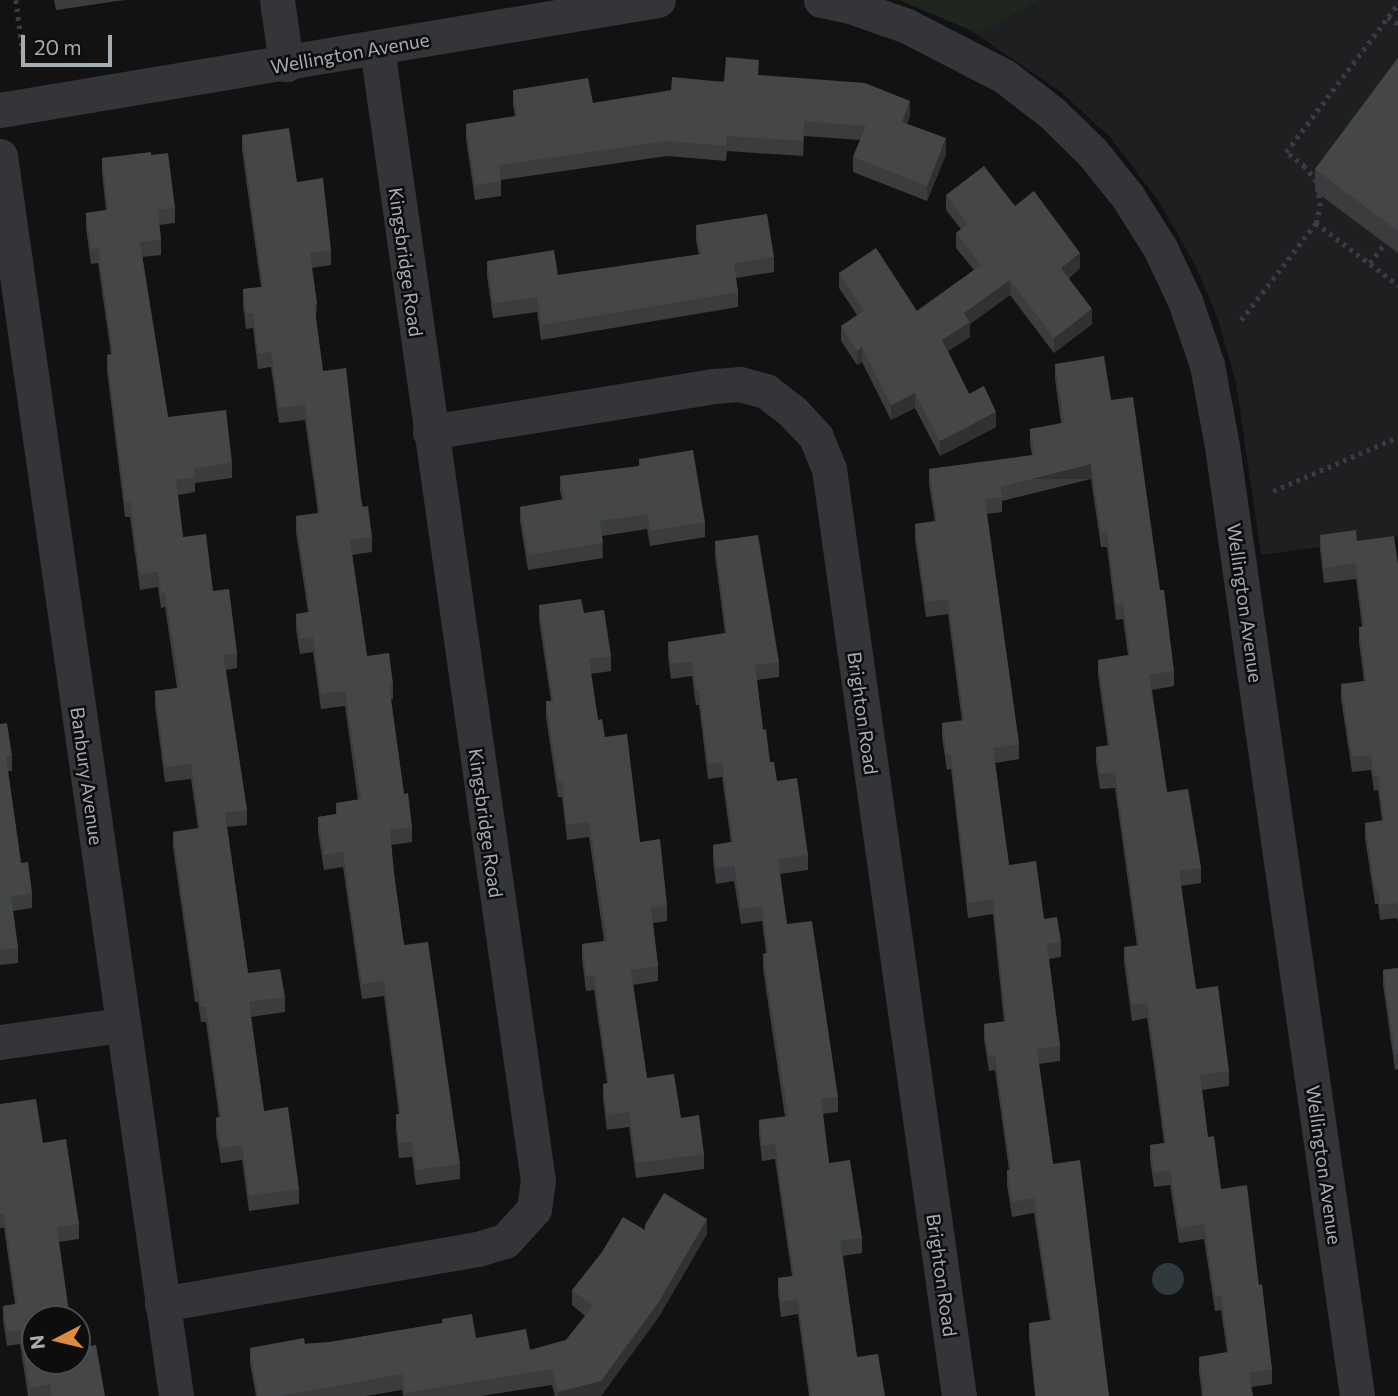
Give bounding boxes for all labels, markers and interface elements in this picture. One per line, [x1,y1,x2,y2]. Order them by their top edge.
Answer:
scale bar [24,21,116,65]
street label: Wellington Avenue [269,28,431,78]
text: 20 m [34,34,82,59]
street label: Kingsbridge Road [384,186,428,338]
street label: Wellington Avenue [1223,522,1267,684]
street label: Brighton Road [843,650,883,776]
street label: Banbury Avenue [66,705,108,847]
street label: Kingsbridge Road [464,747,508,899]
street label: Wellington Avenue [1302,1084,1346,1246]
street label: Brighton Road [922,1212,962,1338]
north arrow [21,1305,91,1375]
text: N [24,1334,49,1351]

